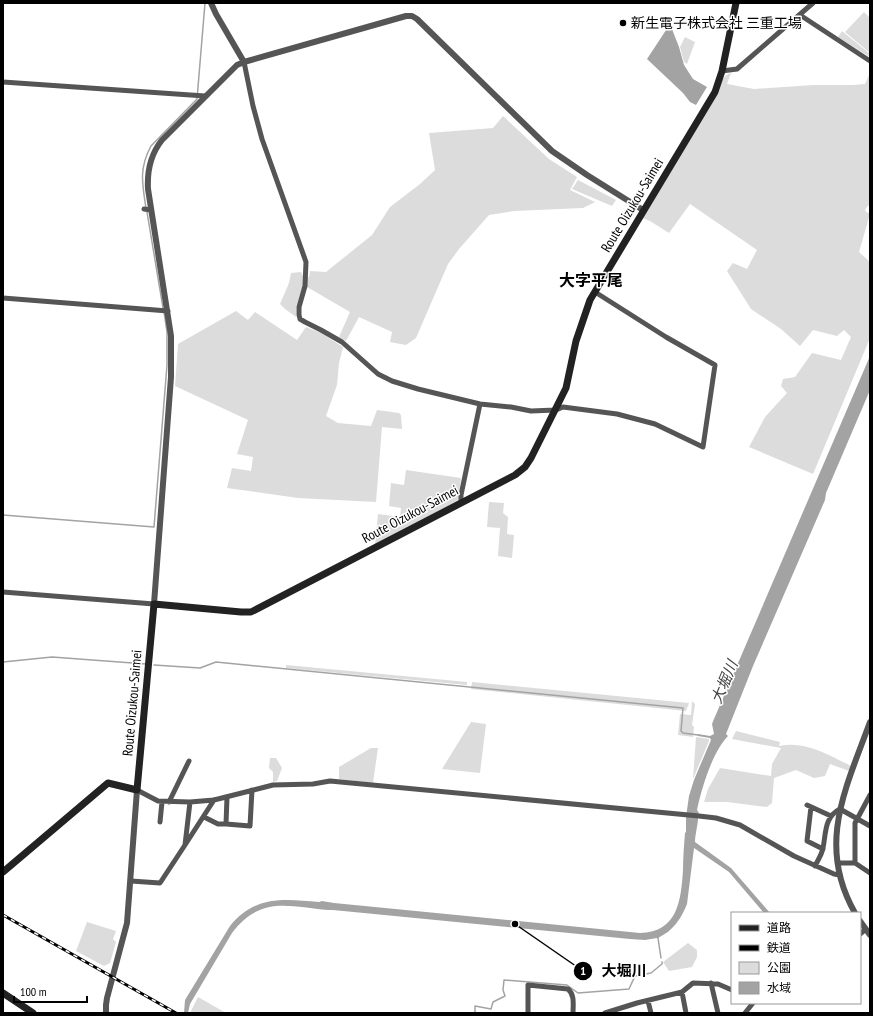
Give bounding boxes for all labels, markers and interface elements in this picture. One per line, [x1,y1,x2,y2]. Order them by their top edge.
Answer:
place label: 新生電子株式会社 三重工場 [631,14,802,32]
marker: 新生電子株式会社 三重工場 [618,18,628,28]
street label: Route Oizukou-Saimei [597,155,667,255]
district label: 大字平尾 [559,270,623,290]
street label: Route Oizukou-Saimei [359,481,461,547]
street label: Route Oizukou-Saimei [118,649,146,757]
water label: 大堀川 [706,656,742,706]
legend [731,912,861,1004]
text: 道路 [767,920,791,935]
text: 鉄道 [767,940,791,955]
callout: 大堀川 [573,957,654,984]
text: 公園 [767,960,791,975]
text: 大堀川 [601,961,647,980]
text: 1 [580,963,586,978]
scale bar [14,978,87,1004]
text: 水域 [767,980,791,995]
text: 100 m [20,984,47,999]

